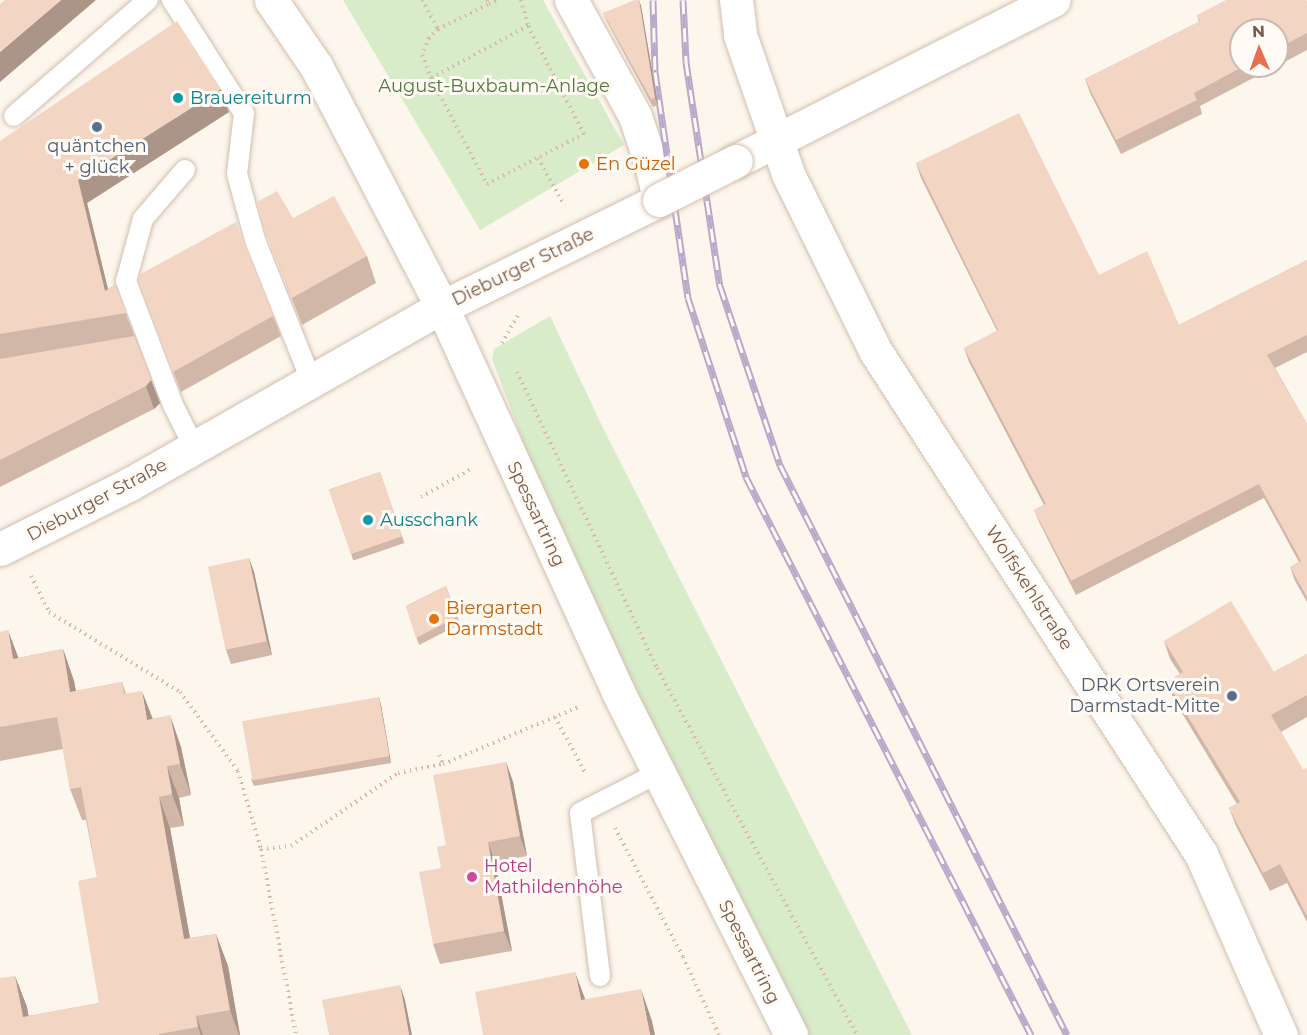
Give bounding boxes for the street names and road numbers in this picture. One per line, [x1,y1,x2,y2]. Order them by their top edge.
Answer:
street label: Dieburger Straße [448,223,598,311]
street label: Dieburger Straße [23,454,171,546]
street label: Spessartring [502,458,570,570]
street label: Wolfskehlstraße [981,522,1077,654]
street label: Spessartring [714,897,784,1007]

